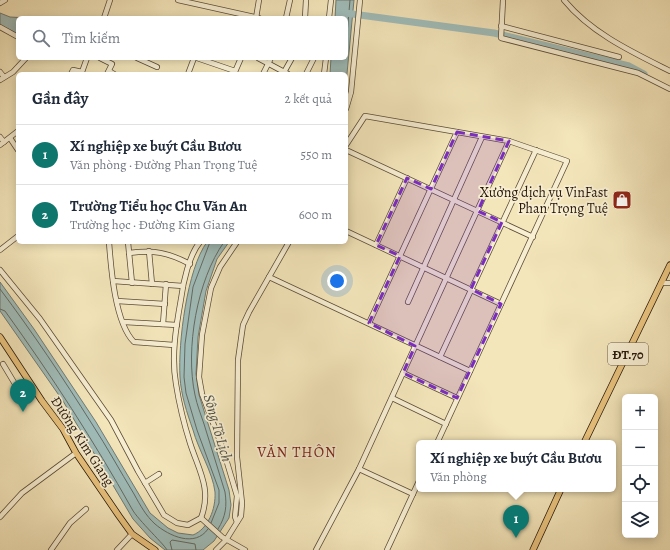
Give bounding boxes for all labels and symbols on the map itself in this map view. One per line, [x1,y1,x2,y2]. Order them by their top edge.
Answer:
place label: Xưởng dịch vụ VinFast Phan Trọng Tuệ [480,183,608,218]
shop icon: Xưởng dịch vụ VinFast Phan Trọng Tuệ [611,189,633,211]
your location [327,271,347,291]
road number: ĐT.70 [608,343,648,365]
pin: 2 [10,379,36,412]
water label: Sông Tô Lịch [199,392,237,464]
street label: Đường Kim Giang [46,393,119,490]
district label: VĂN THÔN [256,442,337,462]
pin: 1 [503,505,529,538]

